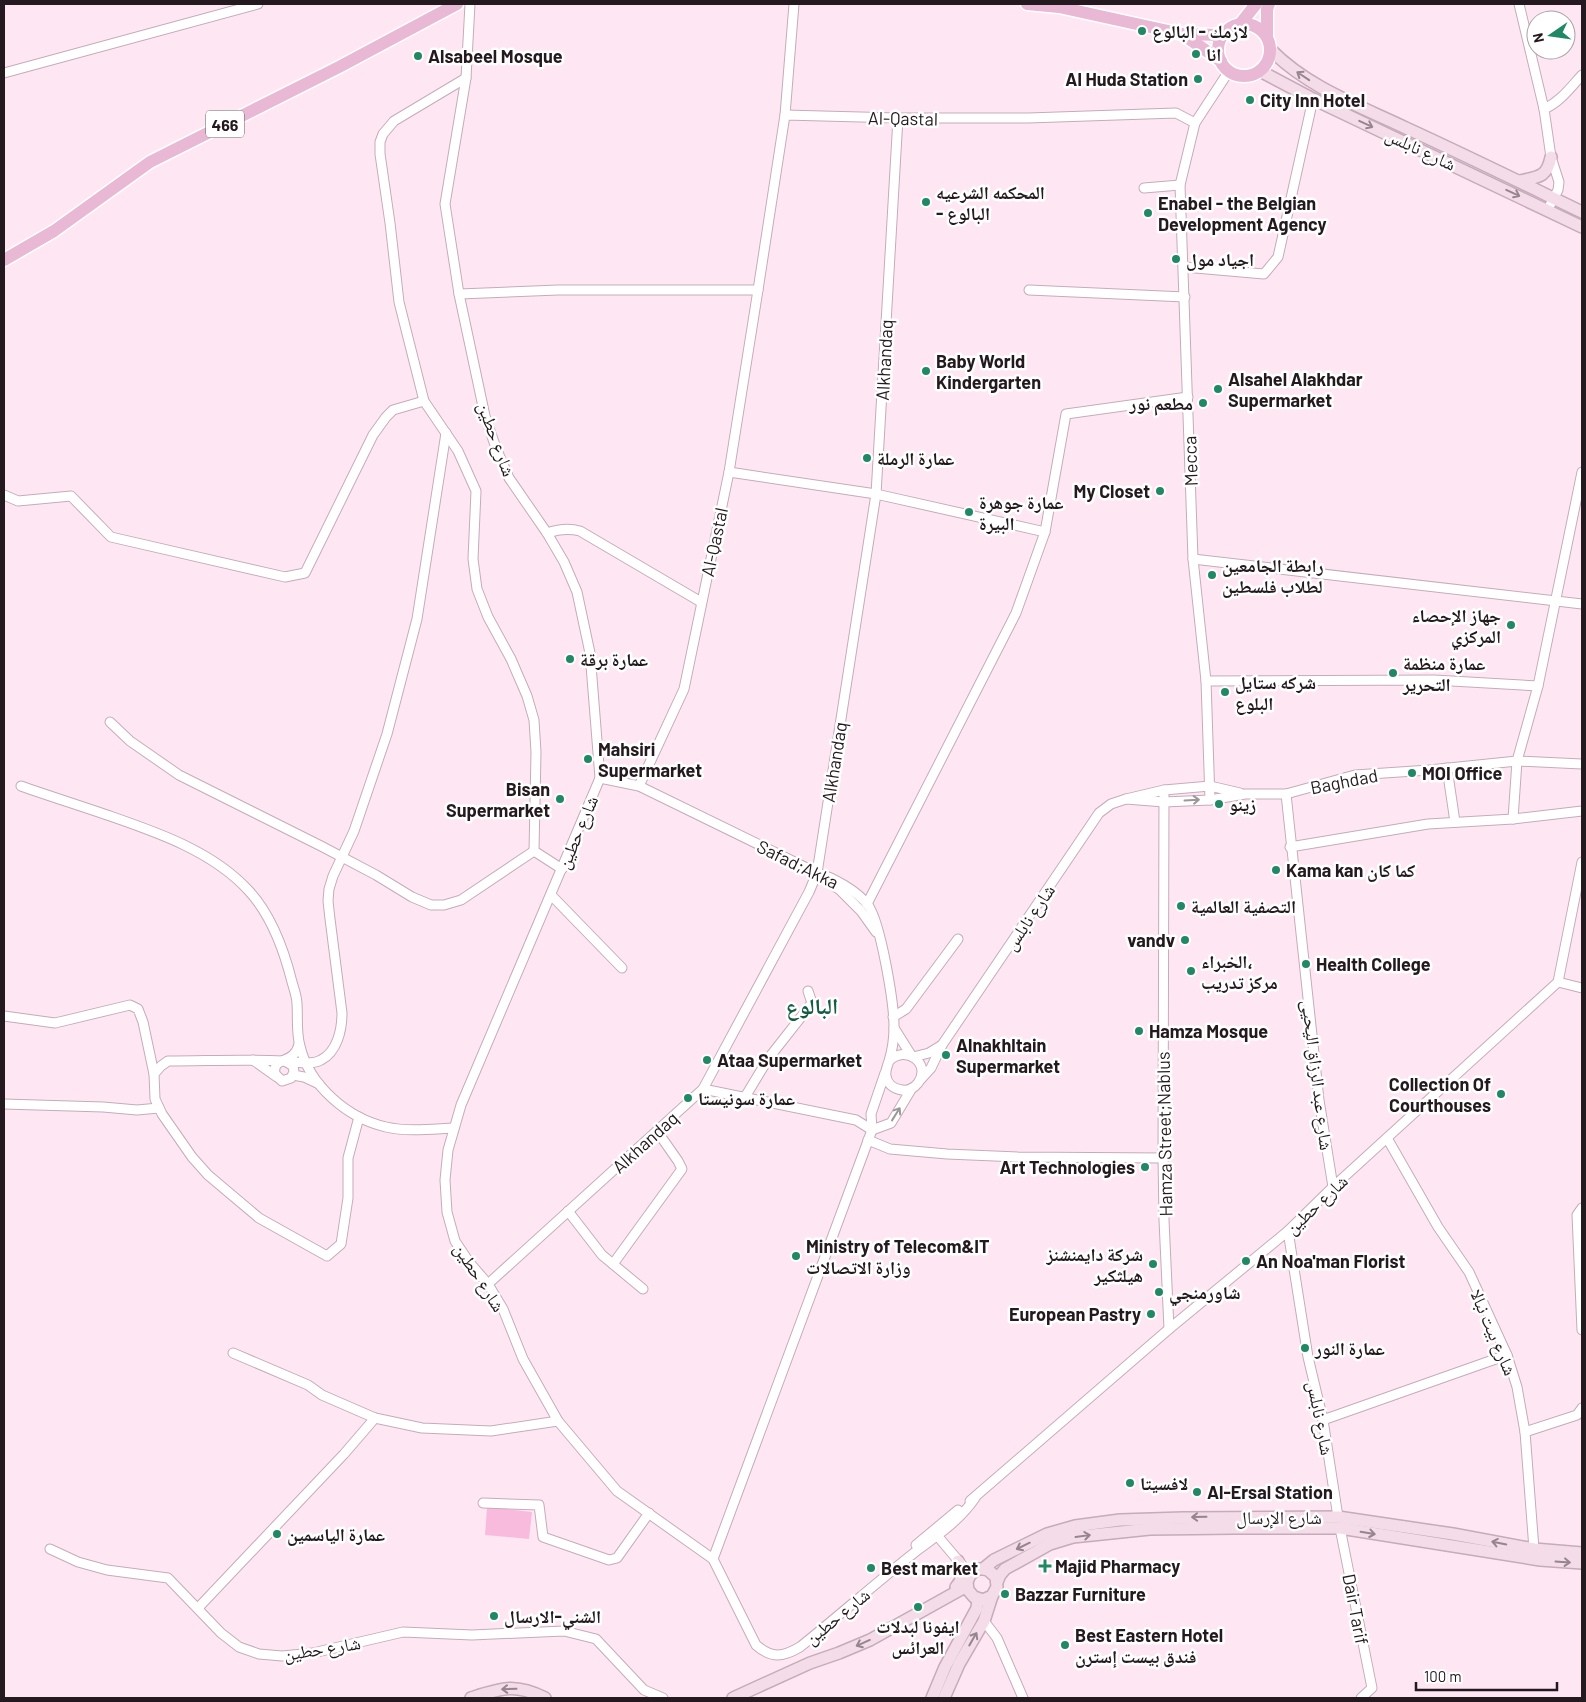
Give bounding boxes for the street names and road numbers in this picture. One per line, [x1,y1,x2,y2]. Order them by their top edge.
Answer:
street label: Al-Qastal [868,106,938,130]
road number: 466 [206,110,244,138]
street label: شارع نابلس [1382,123,1460,176]
street label: Alkhandaq [871,319,897,401]
street label: شارع حطين [472,399,521,480]
street label: Mecca [1178,435,1202,487]
street label: Al-Qastal [696,505,732,579]
street label: Alkhandaq [817,720,851,804]
street label: Baghdad [1308,764,1380,798]
street label: شارع حطين [552,792,603,872]
street label: Safad;Akka [753,835,843,893]
street label: شارع نابلس [999,880,1060,955]
street label: شارع عبد الرزاق اليحيى [1297,998,1338,1152]
street label: Hamza Street;Nablus [1152,1051,1176,1217]
street label: Alkhandaq [607,1107,683,1177]
street label: شارع حطين [1280,1169,1353,1239]
street label: شارع حطين [449,1238,510,1316]
street label: شارع بيت نبالا [1465,1286,1522,1379]
street label: شارع نابلس [1302,1379,1339,1457]
street label: شارع الإرسال [1236,1506,1322,1529]
street label: Dair Tarif [1338,1572,1374,1646]
street label: شارع حطين [800,1583,875,1650]
street label: شارع حطين [282,1631,362,1666]

